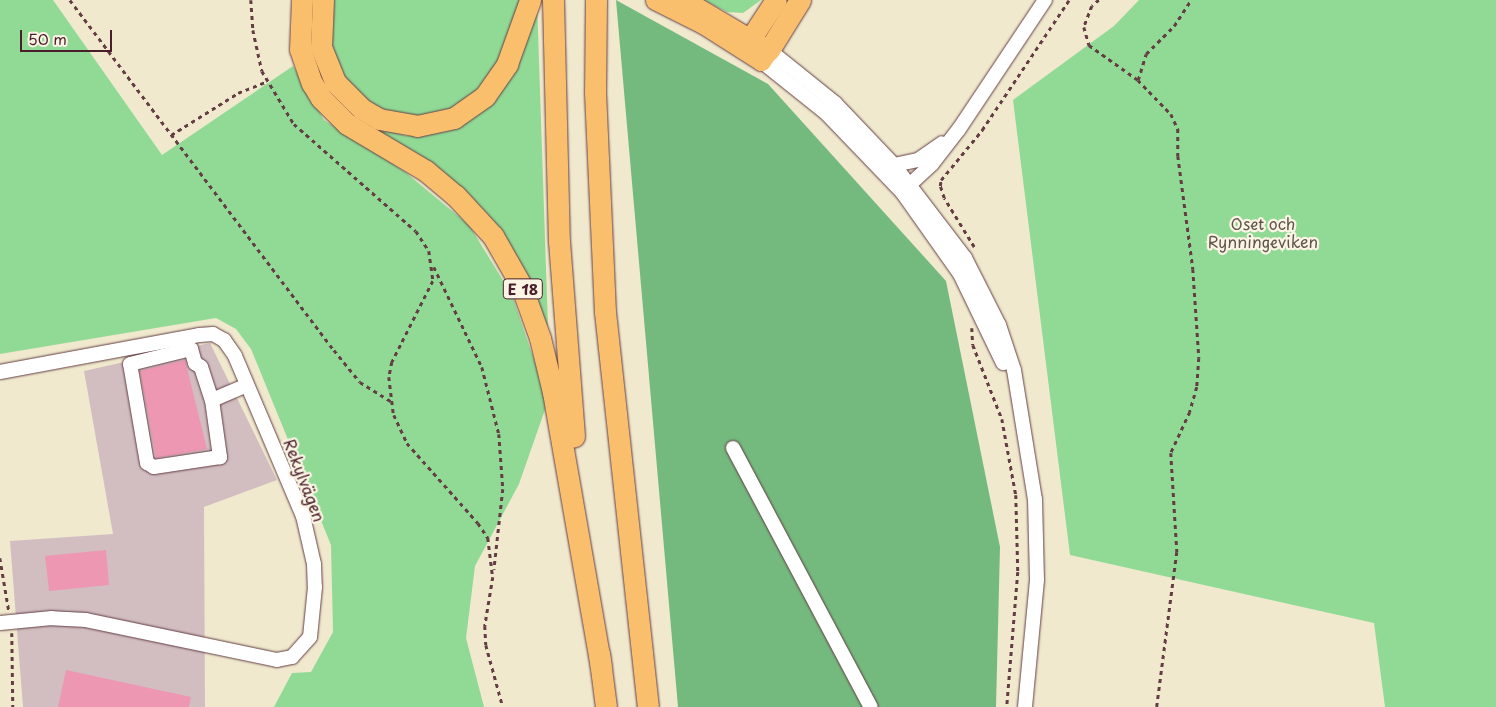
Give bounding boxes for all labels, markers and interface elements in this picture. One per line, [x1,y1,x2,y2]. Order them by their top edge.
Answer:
scale bar [22,20,115,52]
text: 50 m [28,27,67,50]
park label: Oset och Rynningeviken [1208,213,1318,251]
road number: E 18 [502,276,544,302]
street label: Rekylvägen [280,436,330,524]

